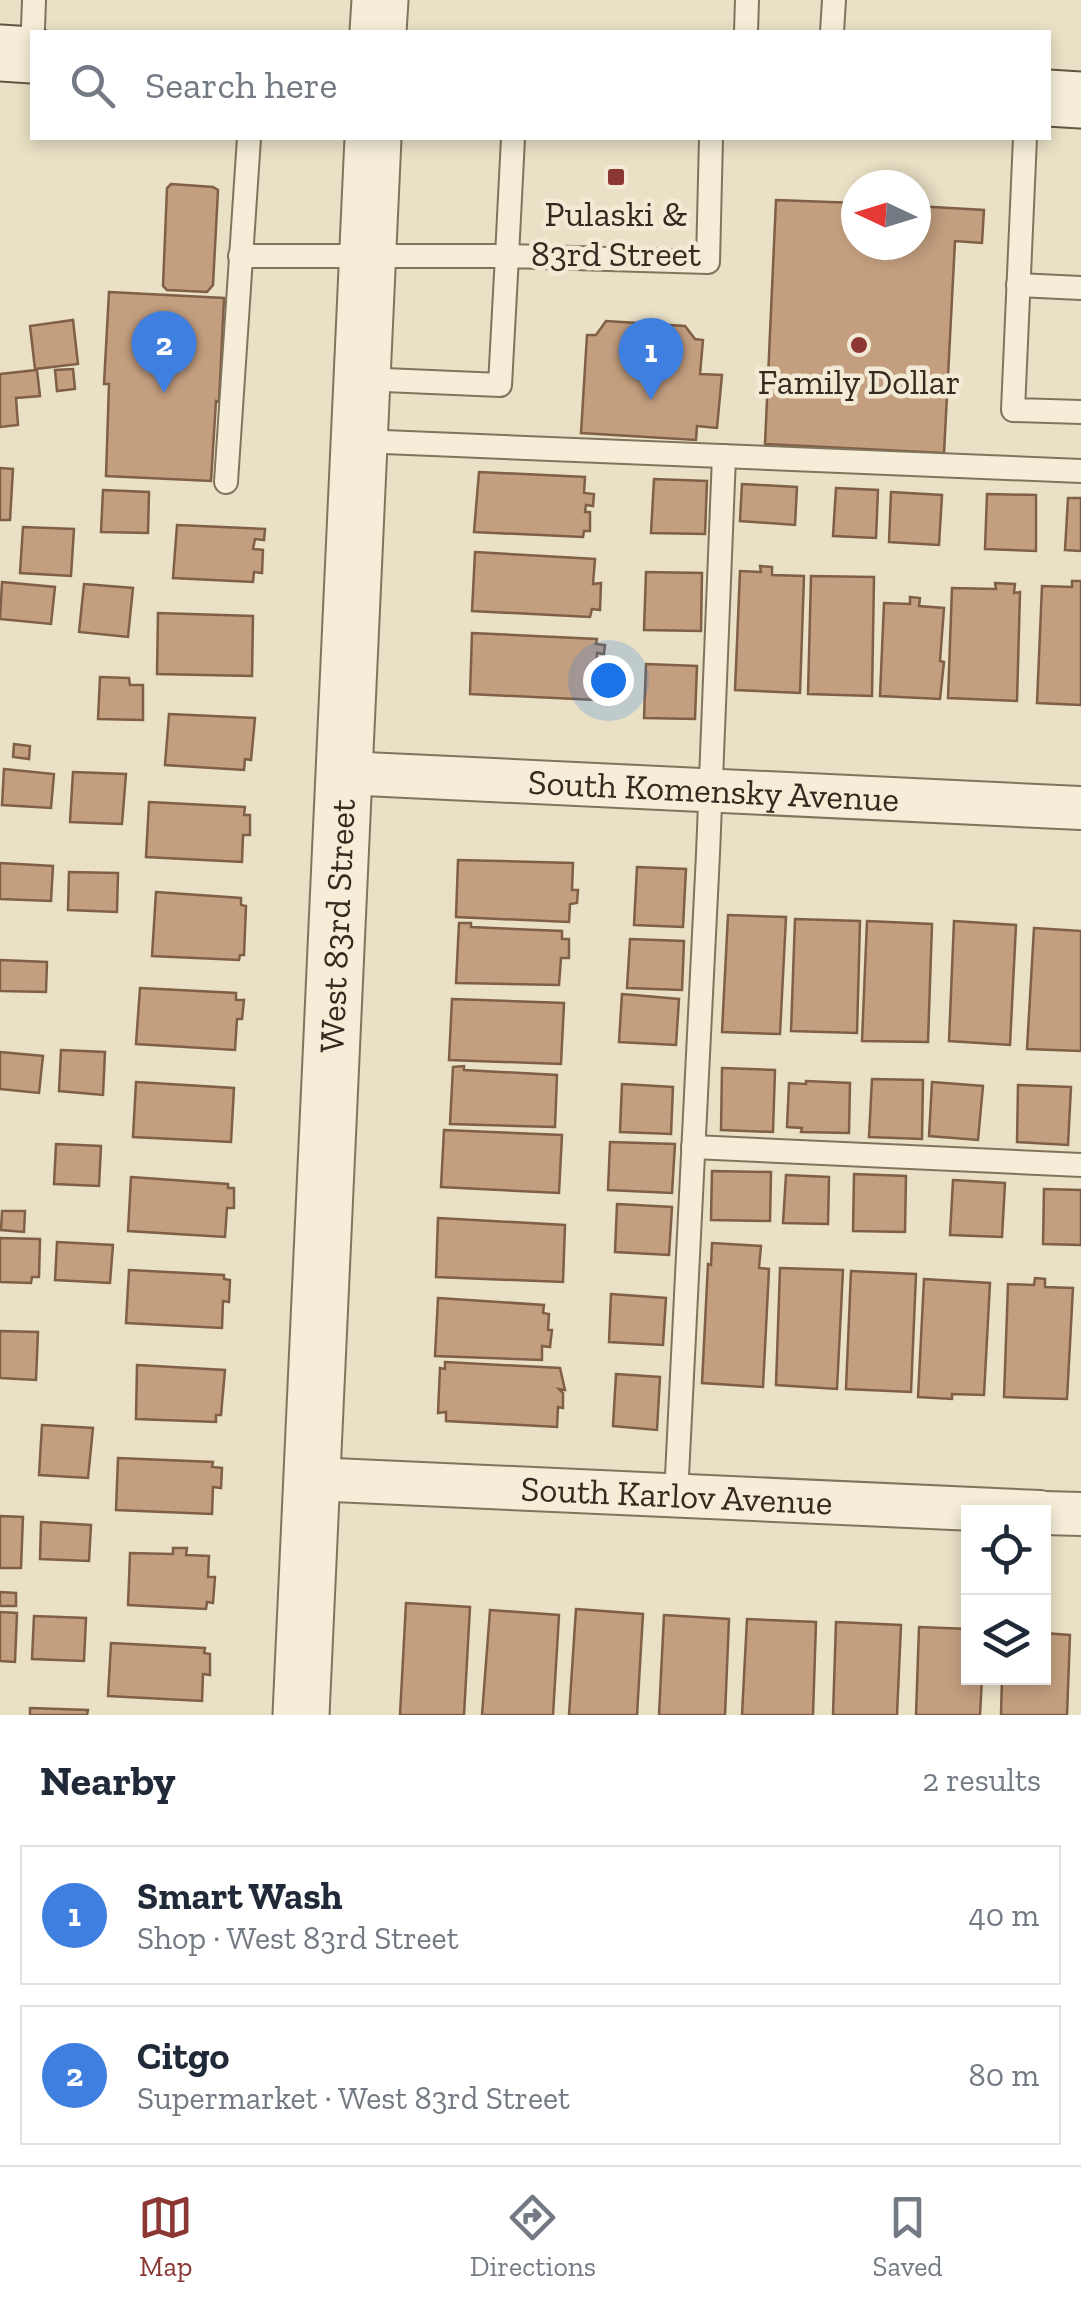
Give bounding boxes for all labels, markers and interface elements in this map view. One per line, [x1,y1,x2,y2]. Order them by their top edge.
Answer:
search box [30,30,1051,140]
icon: search [65,58,120,113]
text: Search here [145,62,337,108]
marker: Pulaski & 83rd Street [605,166,627,188]
north arrow [841,170,931,260]
place label: Pulaski & 83rd Street [531,193,701,275]
pin: 2 [132,310,196,393]
pin: 1 [618,318,684,400]
marker: Family Dollar [848,334,870,356]
place label: Family Dollar [758,361,960,403]
your location [583,655,634,706]
street label: South Komensky Avenue [527,761,900,820]
street label: West 83rd Street [310,798,364,1054]
street label: South Karlov Avenue [520,1467,833,1524]
map controls [961,1505,1051,1685]
button: locate [961,1505,1051,1595]
button: layers [961,1595,1051,1685]
text: Nearby [40,1755,176,1806]
text: 2 results [922,1761,1041,1799]
text: Smart Wash [137,1873,343,1919]
text: 1 [68,1896,81,1934]
text: 40 m [968,1896,1039,1934]
text: Shop · West 83rd Street [137,1919,459,1957]
text: Citgo [137,2033,229,2079]
text: 2 [66,2056,83,2094]
text: 80 m [968,2056,1039,2094]
text: Supermarket · West 83rd Street [137,2079,570,2117]
tab: Map [138,2190,193,2283]
tab: Directions [470,2190,596,2283]
tab: Saved [873,2190,943,2283]

